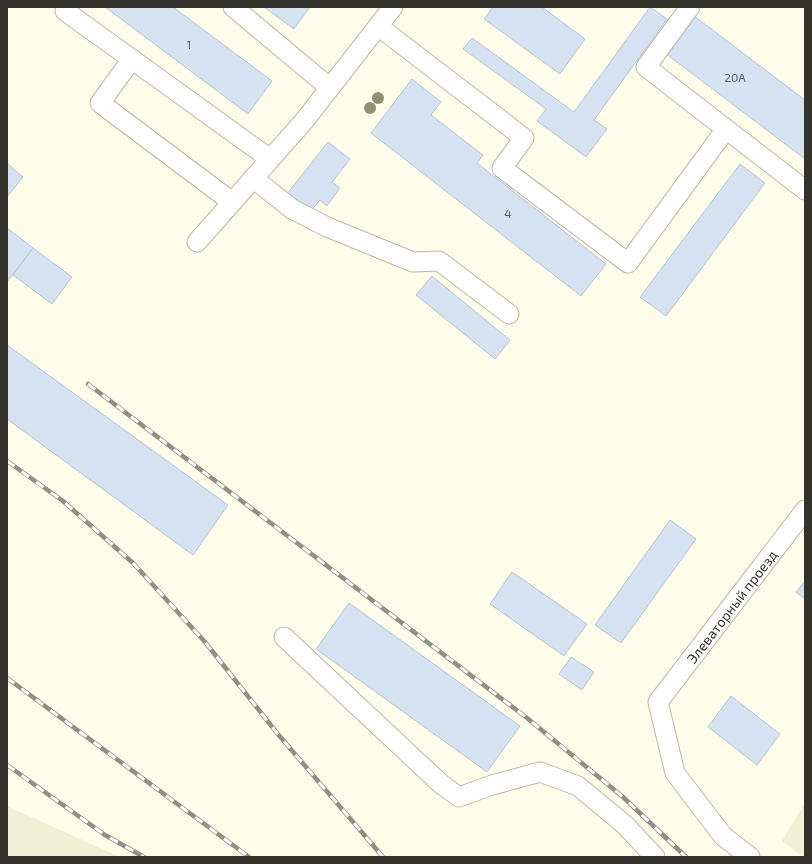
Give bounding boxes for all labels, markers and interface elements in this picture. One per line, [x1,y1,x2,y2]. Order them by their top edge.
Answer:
house number: 1 [187,37,191,51]
house number: 20А [724,70,746,84]
house number: 4 [504,206,512,220]
street label: Элеваторный проезд [683,546,780,666]

